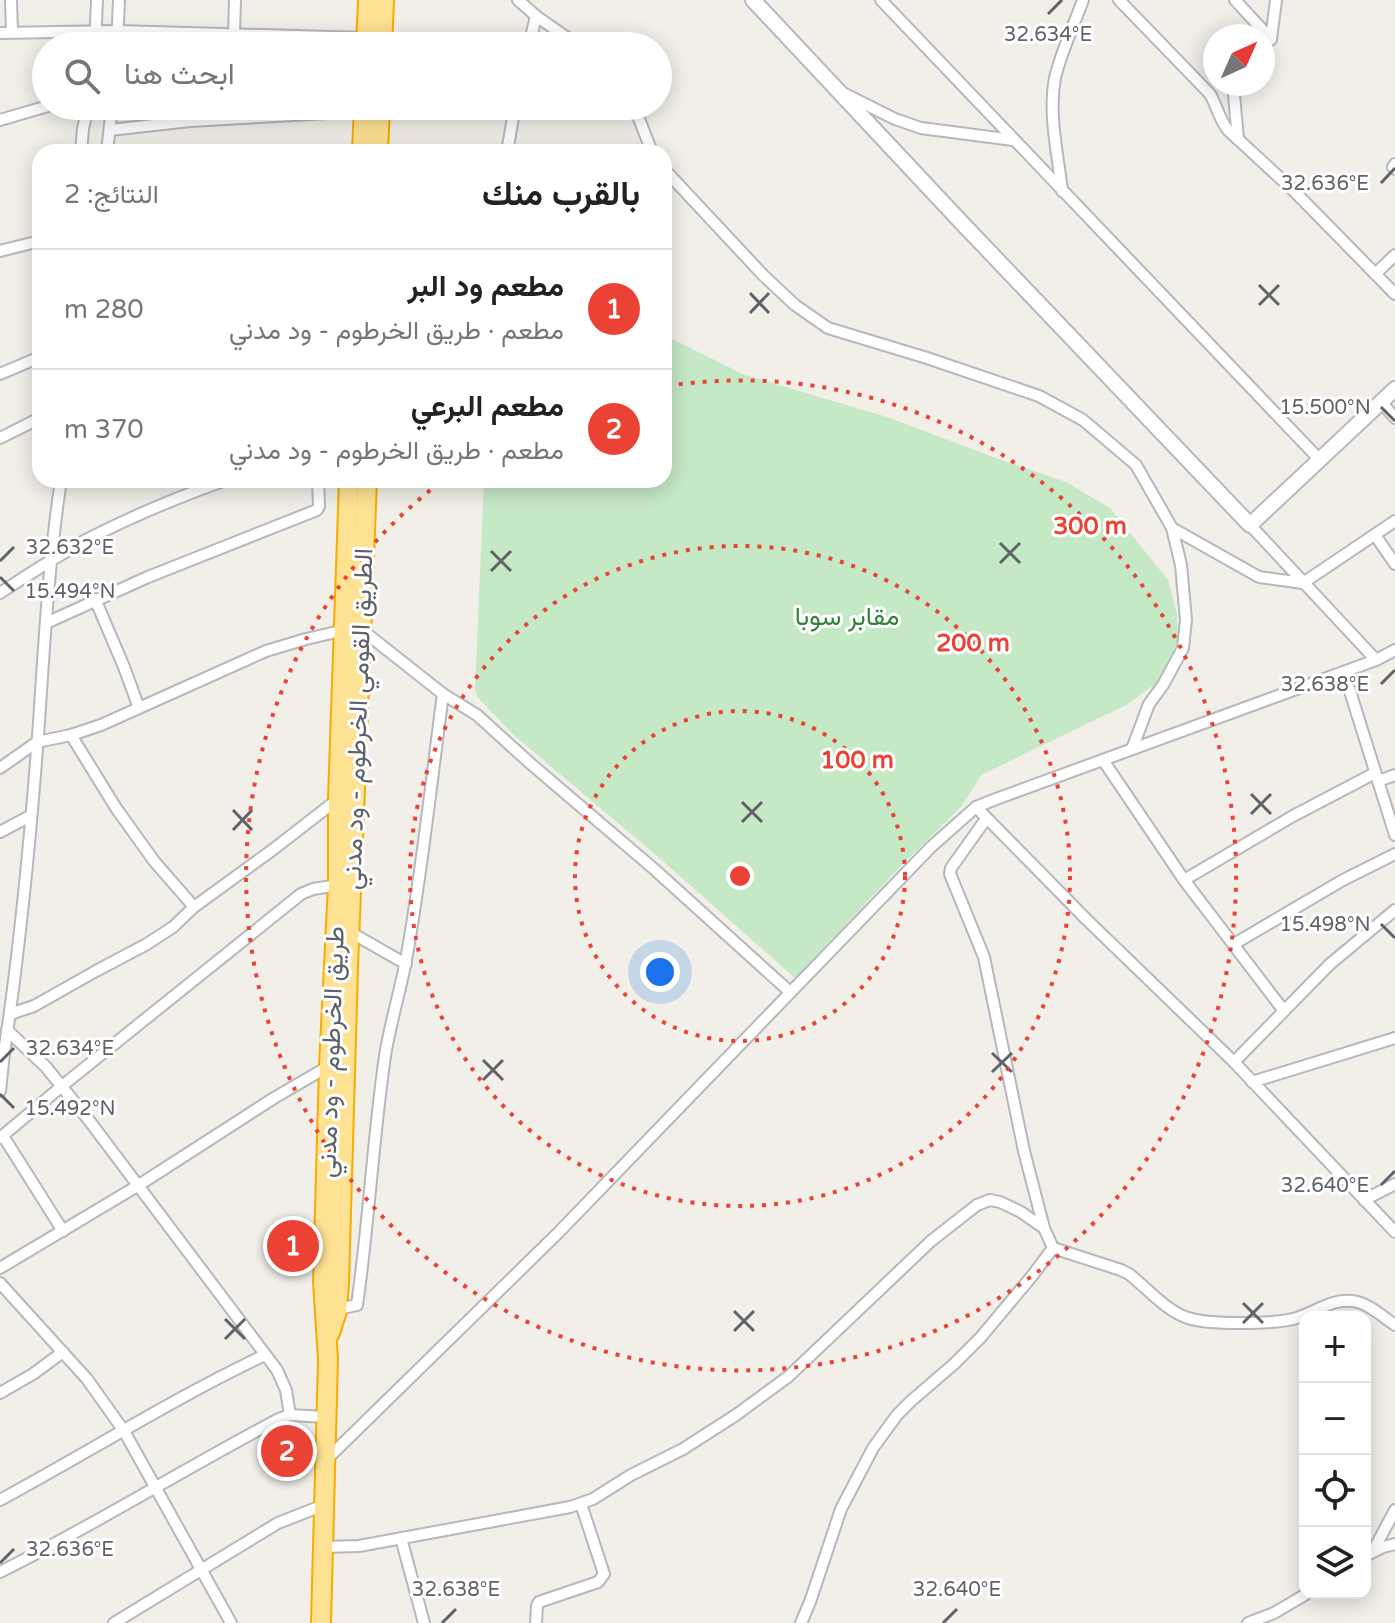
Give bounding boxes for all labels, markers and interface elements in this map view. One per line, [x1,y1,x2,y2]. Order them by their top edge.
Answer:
text: 32.634°E [1004,23,1092,47]
north arrow [1203,24,1275,96]
search box [32,32,672,120]
icon: search [60,54,104,98]
text: ابحث هنا [124,56,235,93]
text: 32.636°E [1281,172,1369,196]
text: بالقرب منك [482,174,640,215]
text: النتائج: 2 [64,179,159,210]
text: مطعم ود البر [407,268,564,305]
text: 280 m [64,294,144,325]
text: 1 [606,294,622,325]
text: مطعم · طريق الخرطوم - ود مدني [229,315,564,346]
text: مطعم البرعي [411,388,564,425]
text: 15.500°N [1279,396,1371,420]
text: 370 m [64,414,144,445]
text: 2 [606,414,622,445]
text: مطعم · طريق الخرطوم - ود مدني [229,435,564,466]
text: 300 m [1053,512,1127,541]
text: 32.632°E [26,536,114,560]
street label: الطريق القومي الخرطوم - ود مدني [337,548,384,891]
text: 15.494°N [24,580,116,604]
park label: مقابر سوبا [795,601,899,632]
text: 200 m [936,629,1010,658]
text: 32.638°E [1281,673,1369,697]
text: 100 m [820,746,894,775]
centre of rings [726,862,754,890]
text: 15.498°N [1279,913,1371,937]
street label: طريق الخرطوم - ود مدني [311,926,356,1179]
your location [640,952,680,992]
text: 32.634°E [26,1037,114,1061]
text: 15.492°N [24,1097,116,1121]
text: 32.640°E [1281,1174,1369,1198]
pin: 1 [267,1216,319,1276]
map controls [1299,1311,1371,1599]
button: + [1299,1311,1371,1383]
button: − [1299,1383,1371,1455]
pin: 2 [261,1421,313,1481]
button: locate [1299,1455,1371,1527]
button: layers [1299,1527,1371,1599]
text: 32.636°E [26,1538,114,1562]
text: 32.638°E [412,1578,500,1602]
text: 32.640°E [913,1578,1001,1602]

